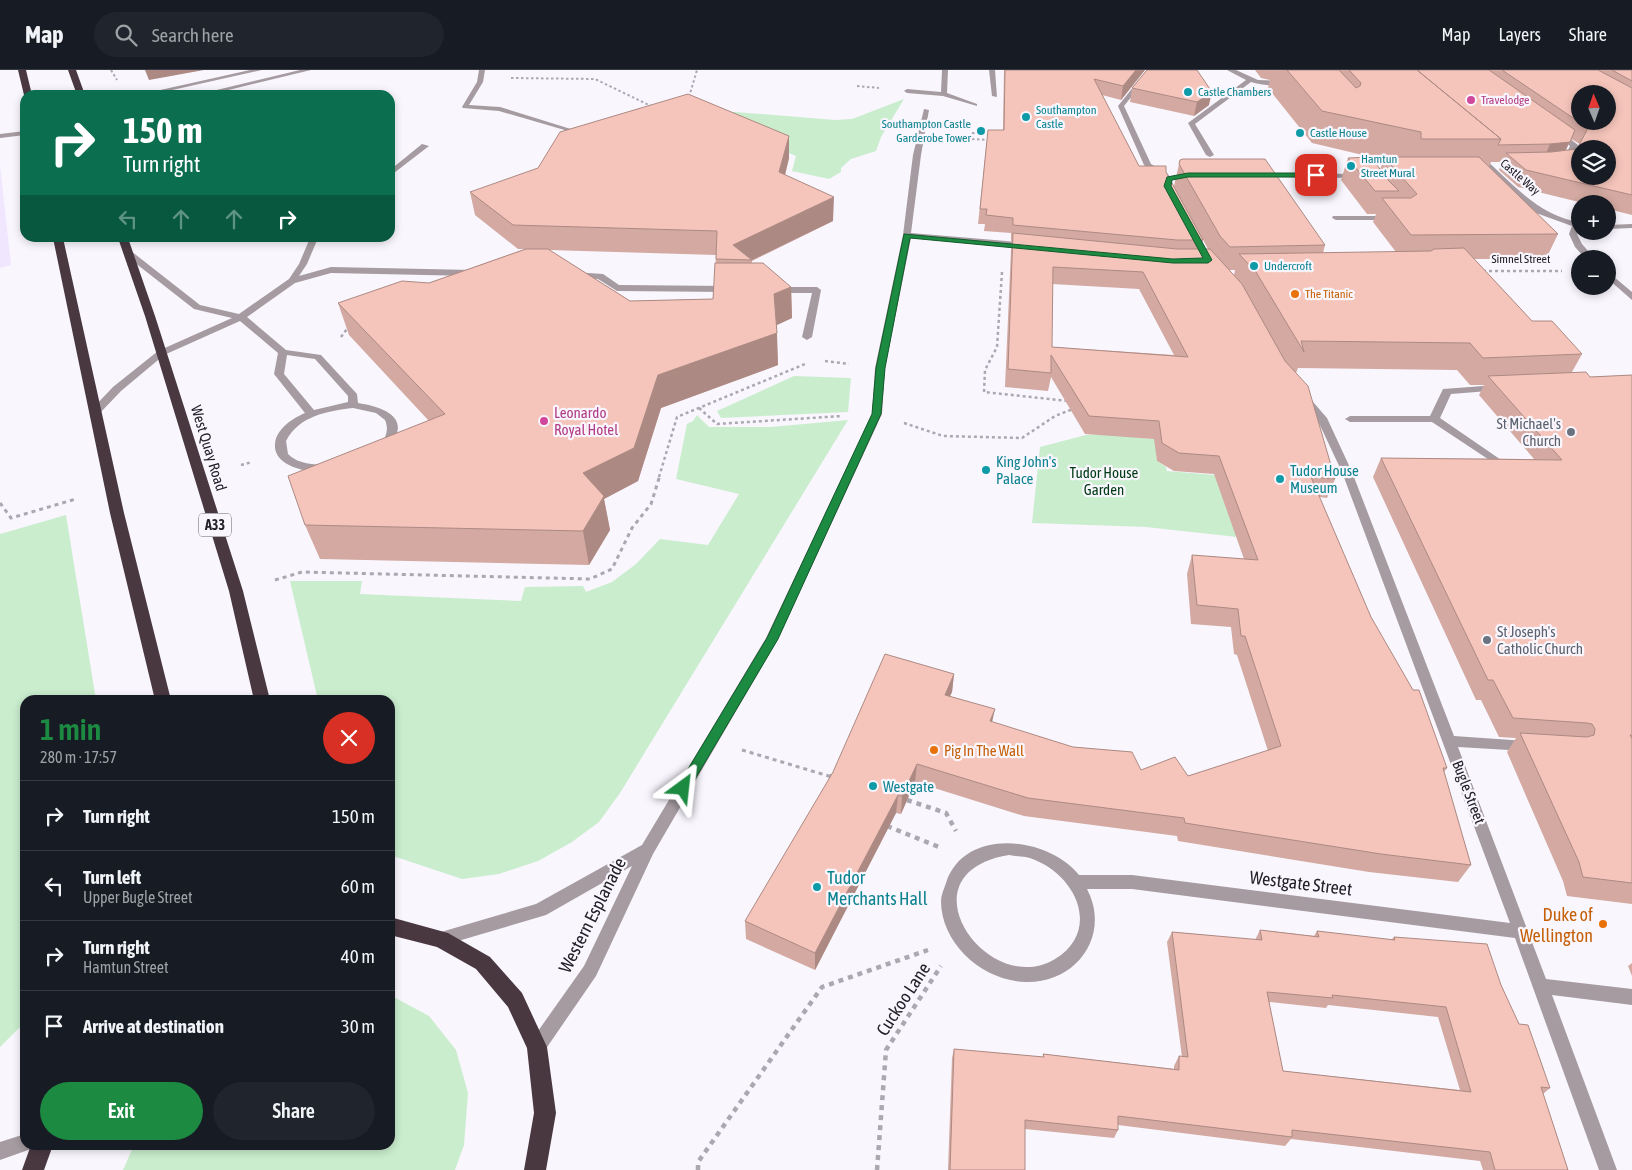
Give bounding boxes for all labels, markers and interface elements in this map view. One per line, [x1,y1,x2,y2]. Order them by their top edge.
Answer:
search box [94,12,444,57]
text: Map [25,21,64,48]
icon: search [112,21,140,49]
text: Search here [152,24,234,46]
text: Map [1441,24,1470,45]
text: Layers [1498,24,1541,45]
text: Share [1569,24,1607,45]
place label: Castle Chambers [1198,85,1271,99]
north arrow [1571,85,1616,130]
map controls [1571,85,1616,295]
marker: Castle Chambers [1182,86,1194,98]
place label: Travelodge [1481,93,1529,107]
marker: Travelodge [1465,94,1477,106]
place label: Southampton Castle [1036,103,1096,131]
icon: right [40,110,105,175]
text: 150 m [123,110,202,150]
marker: Southampton Castle [1020,111,1032,123]
place label: Southampton Castle Garderobe Tower [882,117,971,145]
marker: Southampton Castle Garderobe Tower [975,125,987,137]
place label: Castle House [1310,126,1367,140]
marker: Castle House [1294,127,1306,139]
button: layers [1571,140,1616,185]
text: Turn right [123,151,200,177]
place label: Hamtun Street Mural [1361,152,1416,180]
pin [1295,154,1337,196]
street label: Castle Way [1497,156,1543,198]
marker: Hamtun Street Mural [1345,160,1357,172]
icon: arrive [1302,161,1330,189]
button: + [1571,195,1616,240]
icon: left [114,205,142,233]
icon: ahead [167,205,195,233]
icon: ahead [220,205,248,233]
icon: right [273,205,301,233]
button: − [1571,250,1616,295]
street label: Simnel Street [1492,252,1551,266]
place label: Undercroft [1264,259,1313,273]
marker: Undercroft [1248,260,1260,272]
place label: The Titanic [1305,287,1353,301]
marker: The Titanic [1289,288,1301,300]
street label: West Quay Road [188,403,230,493]
place label: Leonardo Royal Hotel [554,404,618,438]
marker: Leonardo Royal Hotel [538,415,550,427]
place label: St Michael's Church [1496,415,1561,449]
marker: St Michael's Church [1565,426,1577,438]
place label: King John's Palace [996,453,1056,487]
place label: Tudor House Museum [1290,462,1359,496]
marker: King John's Palace [980,464,992,476]
park label: Tudor House Garden [1070,464,1139,498]
marker: Tudor House Museum [1274,473,1286,485]
road number: A33 [199,514,231,536]
place label: St Joseph's Catholic Church [1497,623,1583,657]
marker: St Joseph's Catholic Church [1481,634,1493,646]
text: 1 min [40,712,101,746]
button: close [323,712,375,764]
place label: Pig In The Wall [944,742,1024,759]
marker: Pig In The Wall [928,744,940,756]
text: 280 m · 17:57 [40,748,117,766]
street label: Bugle Street [1449,758,1489,826]
position arrow [656,761,708,813]
place label: Westgate [883,778,934,795]
marker: Westgate [867,780,879,792]
icon: right [40,802,68,830]
text: Turn right [83,805,150,827]
text: 150 m [332,805,375,827]
street label: Western Esplanade [554,854,630,976]
text: Turn left [83,866,141,888]
street label: Westgate Street [1249,866,1353,900]
place label: Tudor Merchants Hall [827,867,928,909]
icon: left [40,872,68,900]
text: 60 m [341,875,375,897]
marker: Tudor Merchants Hall [811,881,823,893]
text: Upper Bugle Street [83,888,193,906]
place label: Duke of Wellington [1520,904,1593,946]
marker: Duke of Wellington [1597,918,1609,930]
text: Turn right [83,936,150,958]
icon: right [40,942,68,970]
text: 40 m [341,945,375,967]
text: Hamtun Street [83,958,169,976]
street label: Cuckoo Lane [872,959,934,1039]
icon: arrive [40,1012,68,1040]
text: Arrive at destination [83,1015,224,1037]
text: 30 m [341,1015,375,1037]
button: Exit [40,1082,203,1140]
button: Share [213,1082,375,1140]

